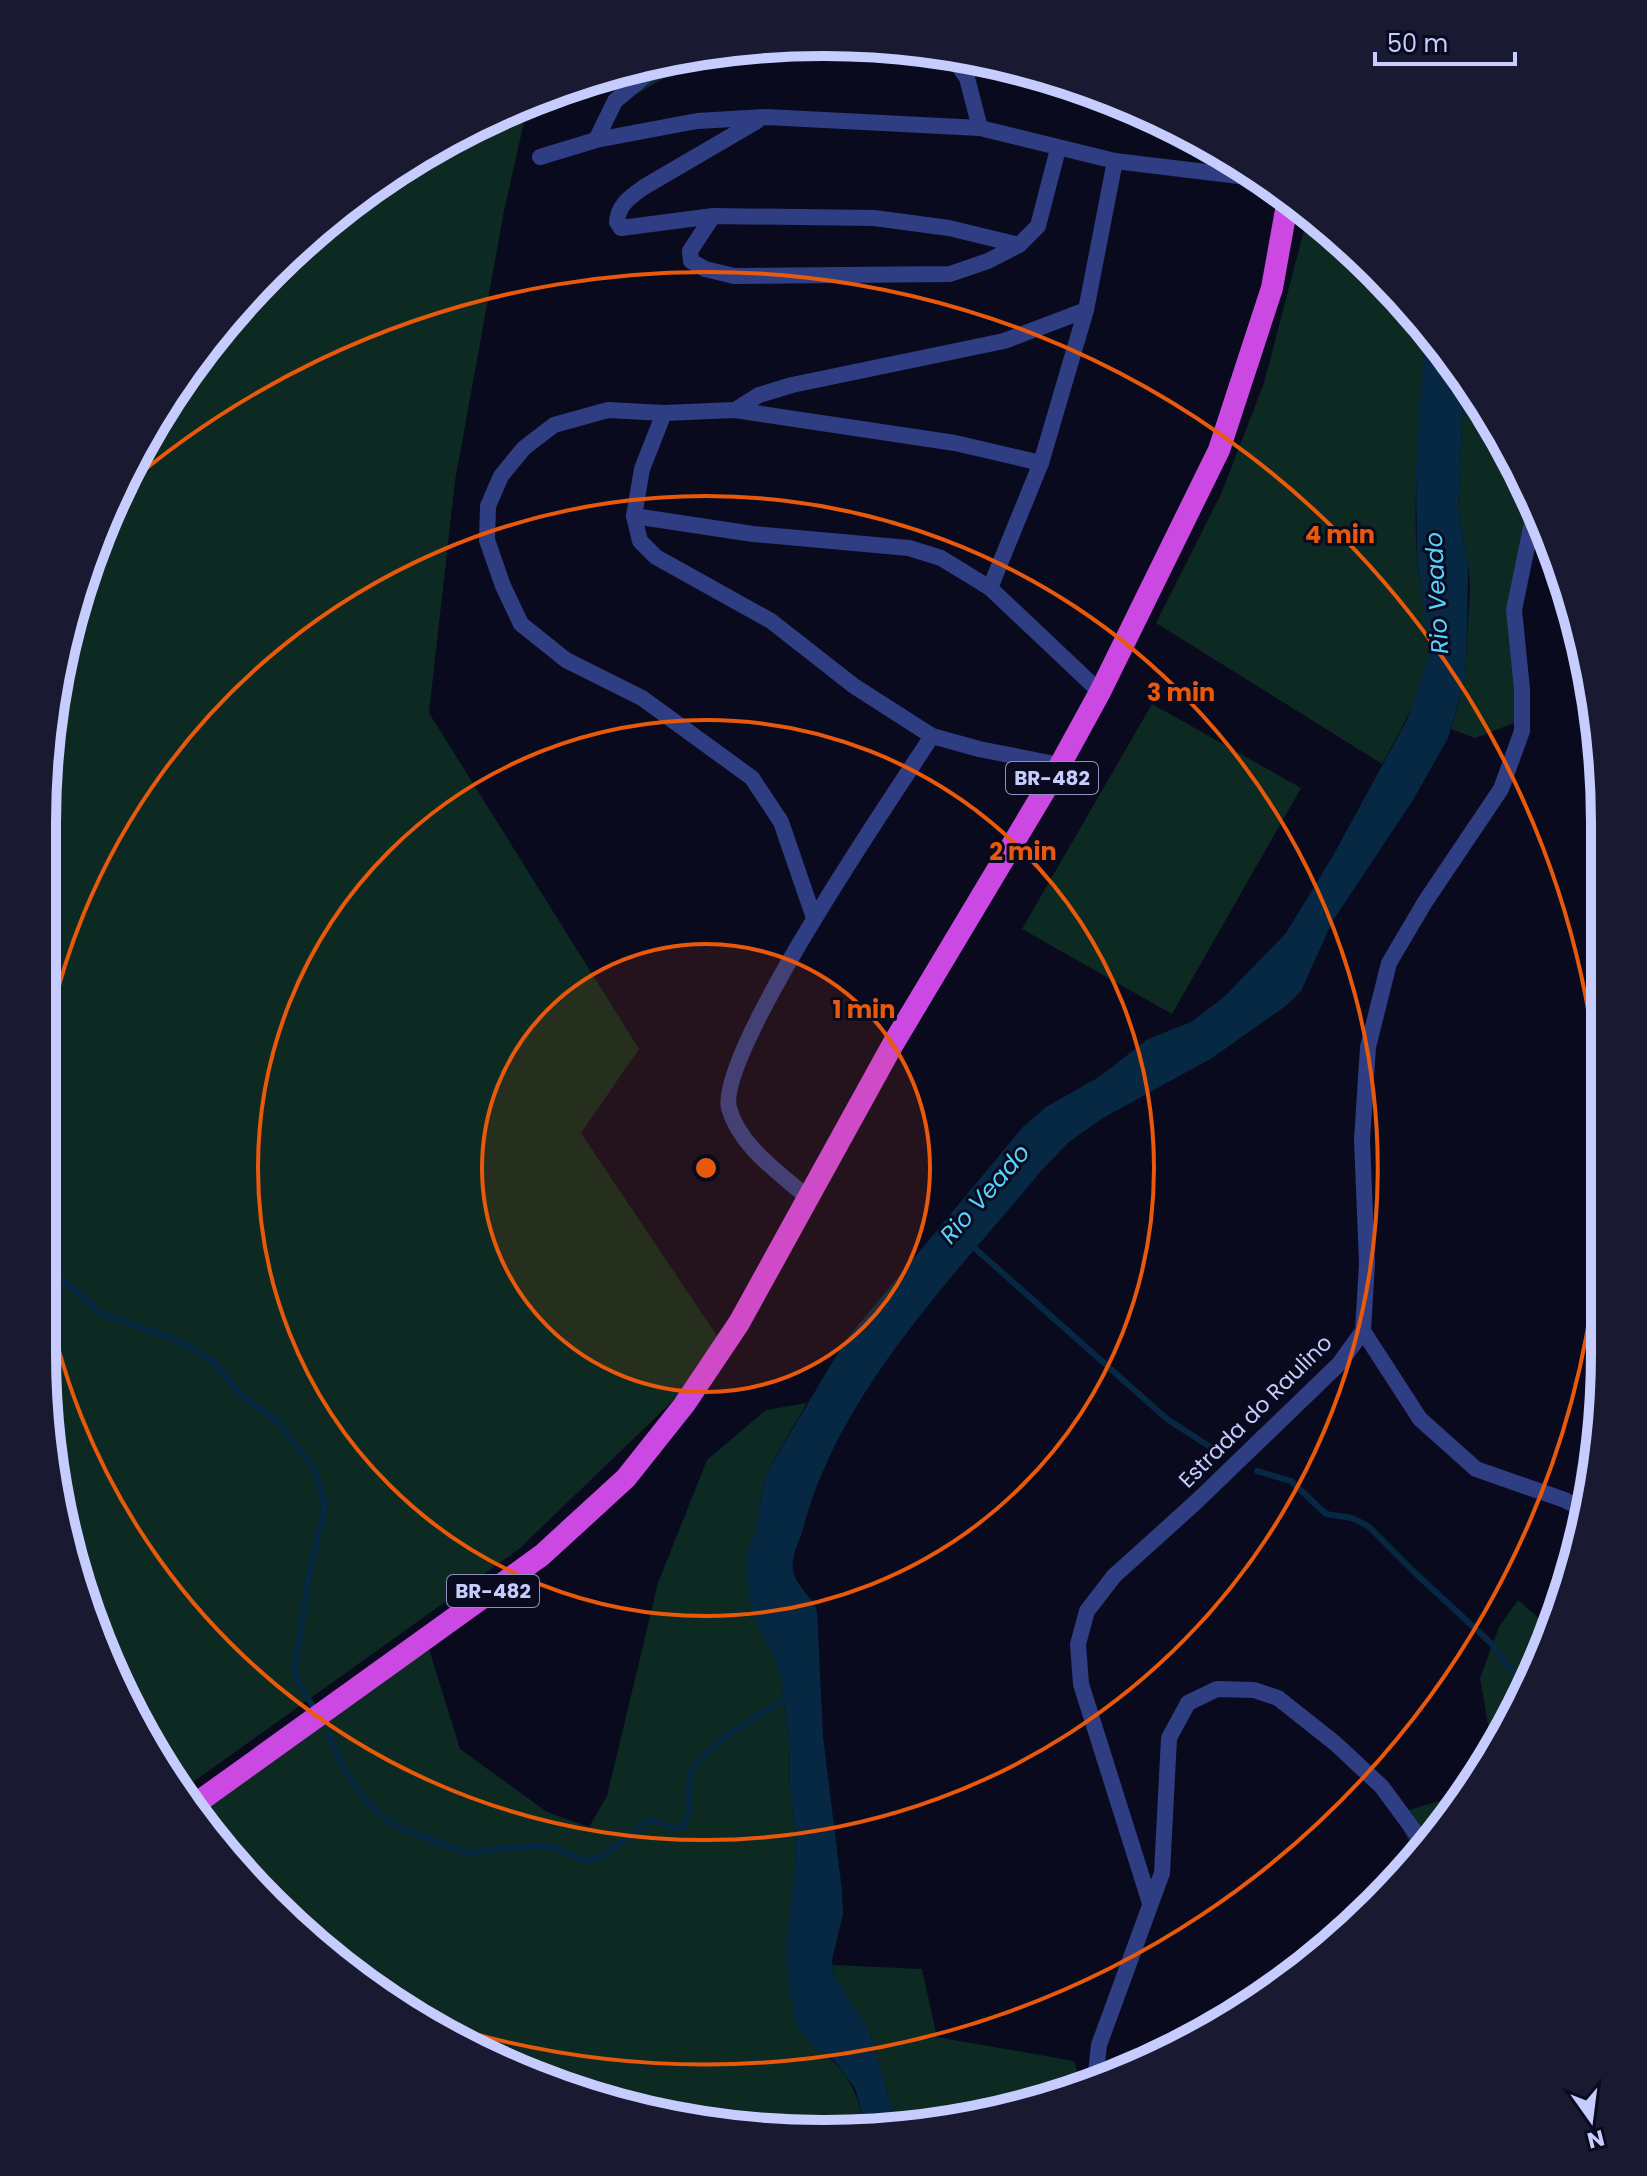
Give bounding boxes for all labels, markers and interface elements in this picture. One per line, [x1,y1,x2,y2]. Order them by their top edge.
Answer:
scale bar [1375,16,1515,66]
text: 50 m [1387,27,1448,60]
text: 4 min [1305,518,1375,551]
water label: Rio Veado [1417,531,1456,655]
text: 3 min [1147,676,1215,709]
road number: BR-482 [1006,762,1098,794]
text: 2 min [989,835,1057,868]
text: 1 min [833,993,895,1026]
water label: Rio Veado [932,1137,1037,1251]
centre of rings [692,1154,720,1182]
street label: Estrada do Raulino [1172,1328,1339,1495]
road number: BR-482 [447,1575,539,1607]
north arrow [1551,2080,1631,2160]
text: N [1584,2122,1607,2156]

